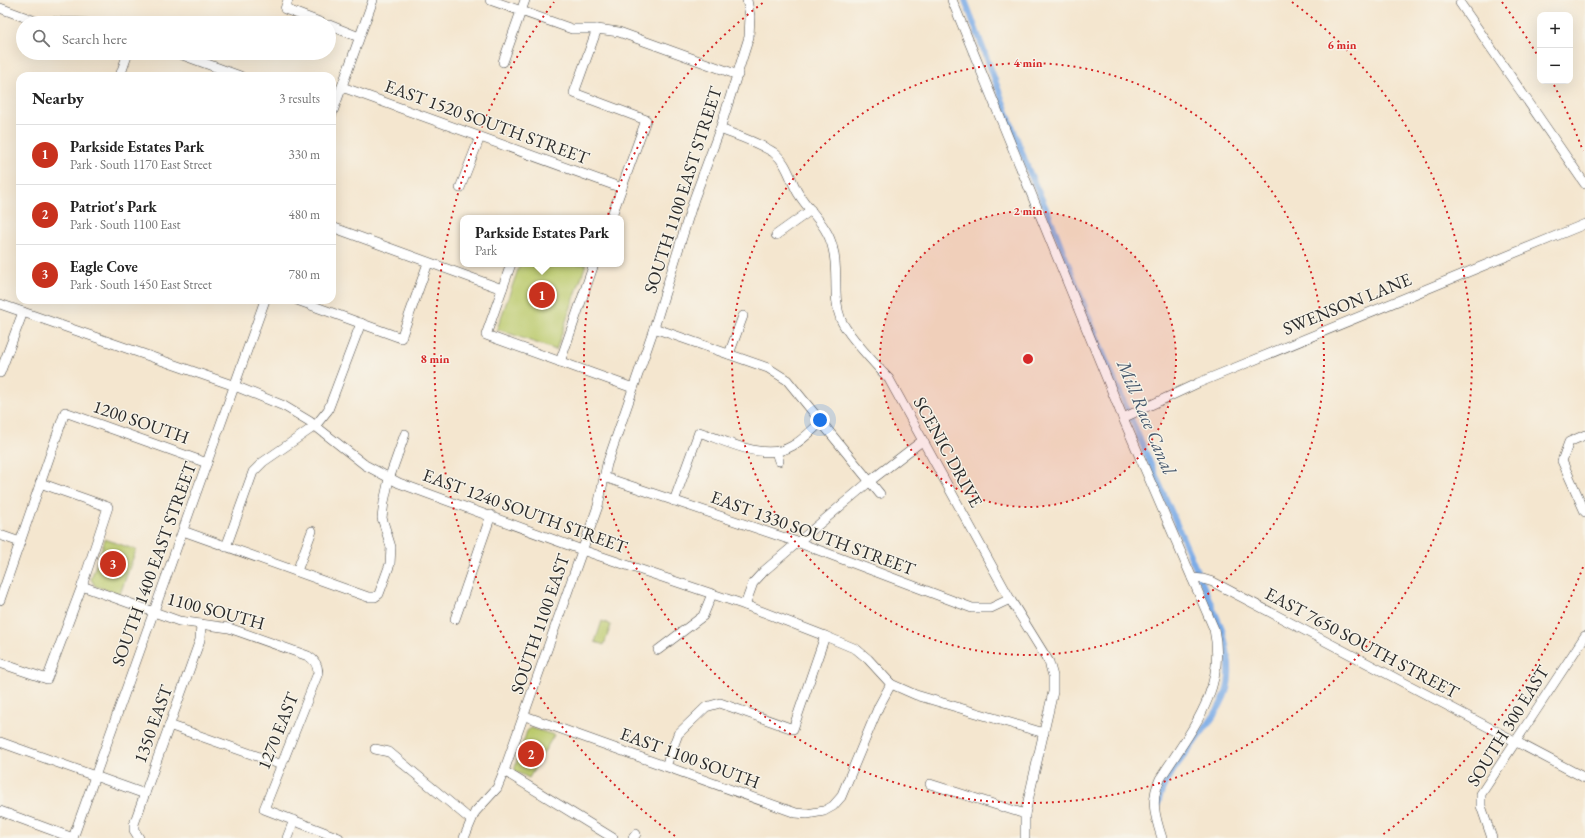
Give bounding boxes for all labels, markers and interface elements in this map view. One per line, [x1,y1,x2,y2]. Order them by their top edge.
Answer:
map controls [1537,12,1573,84]
button: + [1537,12,1573,48]
search box [16,16,336,60]
icon: search [30,27,52,49]
text: Search here [62,29,127,48]
text: 6 min [1327,37,1357,53]
button: − [1537,48,1573,84]
text: 4 min [1013,55,1043,71]
street label: EAST 1520 SOUTH STREET [382,74,593,170]
street label: SOUTH 1100 EAST STREET [638,83,727,296]
text: Nearby [32,87,84,109]
text: 3 results [279,90,320,107]
text: Parkside Estates Park [70,137,204,156]
text: 1 [42,146,48,163]
text: 330 m [289,146,320,163]
text: Park · South 1170 East Street [70,156,212,173]
text: Patriot's Park [70,197,157,216]
text: 2 min [1013,203,1043,219]
text: 2 [42,206,48,223]
text: 480 m [289,206,320,223]
popup [460,215,624,267]
text: Park · South 1100 East [70,216,181,233]
text: Parkside Estates Park [475,223,609,242]
text: Park [475,242,497,259]
text: Eagle Cove [70,257,138,276]
text: 3 [42,266,48,283]
text: 780 m [289,266,320,283]
street label: SWENSON LANE [1279,267,1414,340]
text: Park · South 1450 East Street [70,276,212,293]
pin: 1 [529,280,555,310]
text: 8 min [420,351,450,367]
centre of rings [1021,352,1035,366]
water label: Mill Race Canal [1111,355,1182,479]
street label: SCENIC DRIVE [909,392,988,511]
street label: 1200 SOUTH [90,394,192,449]
your location [810,410,830,430]
street label: SOUTH 1400 EAST STREET [106,458,202,669]
street label: EAST 1240 SOUTH STREET [420,463,631,559]
street label: EAST 1330 SOUTH STREET [708,485,919,581]
pin: 3 [100,549,126,579]
street label: SOUTH 1100 EAST [505,550,575,697]
street label: EAST 7650 SOUTH STREET [1261,582,1464,704]
street label: 1100 SOUTH [165,586,267,635]
street label: SOUTH 300 EAST [1461,660,1554,790]
street label: 1350 EAST [128,681,178,766]
street label: 1270 EAST [252,688,304,773]
street label: EAST 1100 SOUTH [617,722,763,793]
pin: 2 [518,739,544,769]

